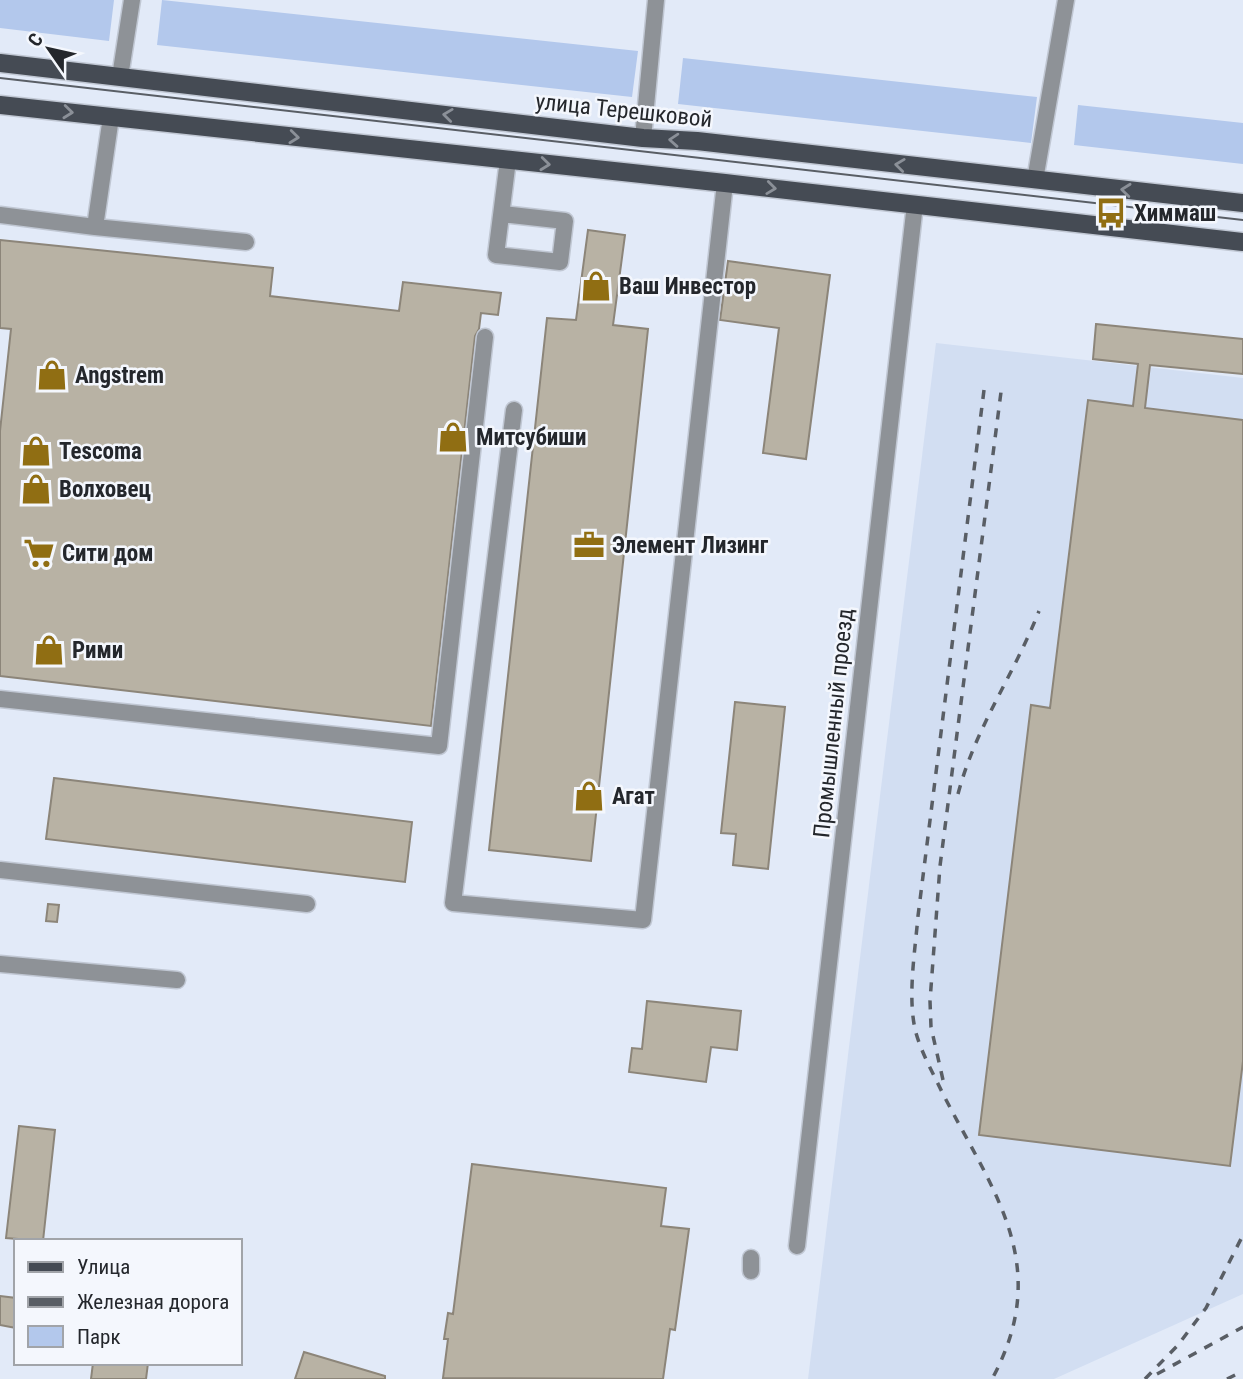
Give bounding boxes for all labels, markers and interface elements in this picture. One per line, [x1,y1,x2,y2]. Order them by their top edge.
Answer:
north arrow [14,14,84,84]
text: С [23,29,48,51]
street label: улица Терешковой [534,88,714,133]
one-way arrow [62,104,74,119]
one-way arrow [442,108,453,123]
one-way arrow [288,129,300,144]
one-way arrow [669,133,680,148]
one-way arrow [539,156,550,171]
one-way arrow [895,157,906,172]
one-way arrow [766,180,777,195]
one-way arrow [1121,183,1132,198]
bus stop icon: Химмаш [1094,196,1128,230]
place label: Химмаш [1134,200,1216,227]
shop icon: Ваш Инвестор [579,269,613,303]
place label: Ваш Инвестор [619,273,756,300]
shop icon: Angstrem [35,358,69,392]
place label: Angstrem [75,362,164,389]
shop icon: Митсубиши [436,420,470,454]
place label: Митсубиши [476,424,586,451]
shop icon: Tescoma [19,434,53,468]
place label: Tescoma [59,438,142,465]
shop icon: Волховец [19,472,53,506]
place label: Волховец [59,476,151,503]
office icon: Элемент Лизинг [572,528,606,562]
place label: Элемент Лизинг [612,532,769,559]
supermarket icon: Сити дом [22,536,56,570]
place label: Сити дом [62,540,154,567]
street label: Промышленный проезд [808,607,859,839]
shop icon: Рими [32,633,66,667]
place label: Рими [72,637,123,664]
shop icon: Агат [572,779,606,813]
place label: Агат [612,783,655,810]
legend [14,1239,242,1365]
text: Улица [77,1255,130,1279]
text: Железная дорога [77,1290,229,1314]
text: Парк [77,1325,121,1349]

